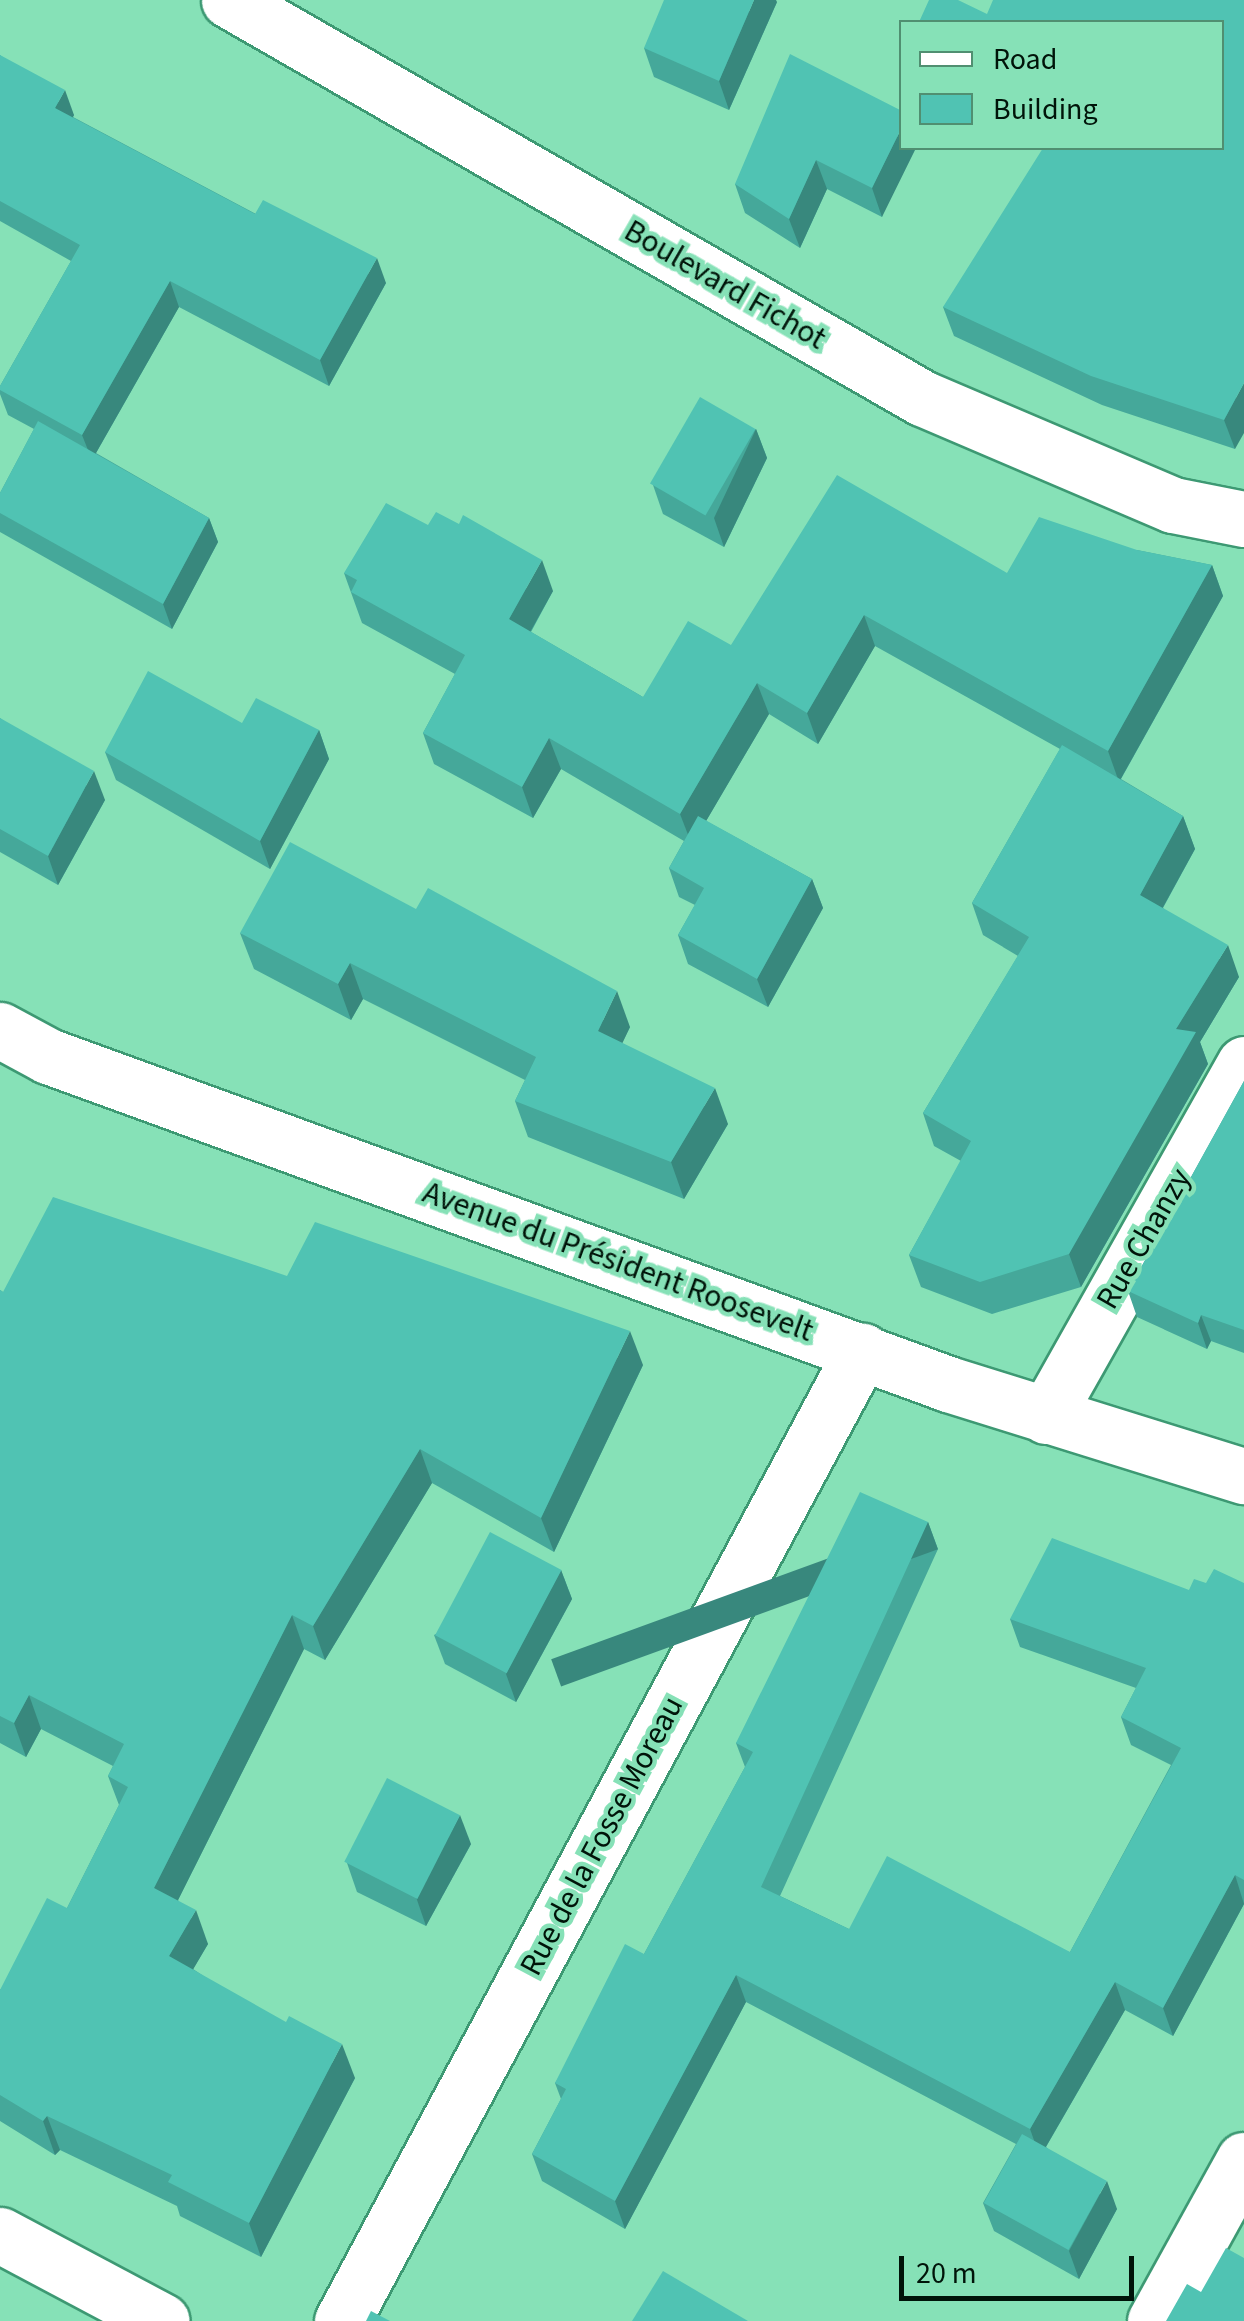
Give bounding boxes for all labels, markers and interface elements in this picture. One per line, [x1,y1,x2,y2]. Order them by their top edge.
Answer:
legend [899,20,1224,150]
text: Road [993,38,1057,81]
text: Building [993,88,1098,131]
street label: Boulevard Fichot [617,212,833,358]
street label: Rue Chanzy [1088,1162,1200,1316]
street label: Avenue du Président Roosevelt [418,1173,818,1351]
street label: Rue de la Fosse Moreau [512,1690,692,1982]
scale bar [904,2236,1139,2298]
text: 20 m [916,2252,977,2295]

